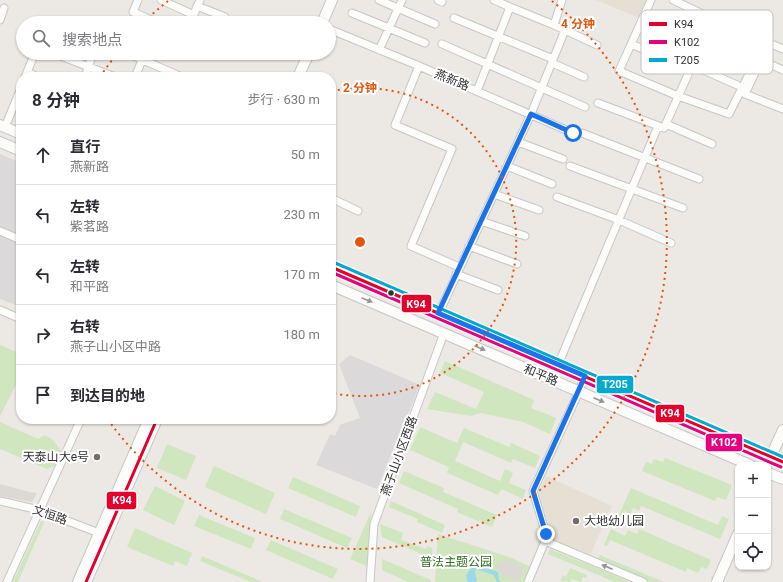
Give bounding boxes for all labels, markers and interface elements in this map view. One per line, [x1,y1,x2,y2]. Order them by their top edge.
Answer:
legend [641,10,773,74]
search box [16,16,336,60]
text: 4 分钟 [561,17,595,31]
text: K94 [674,18,693,31]
icon: search [30,27,52,49]
text: 搜索地点 [62,31,122,49]
text: K102 [674,36,699,49]
text: T205 [674,54,699,67]
street label: 燕新路 [433,67,471,93]
text: 2 分钟 [343,81,377,95]
text: 8 分钟 [32,90,80,110]
text: 步行 · 630 m [248,92,320,107]
route start [564,124,582,142]
text: 直行 [70,138,100,156]
icon: ahead [32,144,54,166]
text: 50 m [291,147,320,162]
text: 燕新路 [70,159,109,174]
text: 左转 [70,198,100,216]
icon: left [32,204,54,226]
text: 230 m [283,207,320,222]
text: 紫茗路 [70,219,109,234]
centre of rings [353,235,367,249]
text: 左转 [70,258,100,276]
icon: left [32,264,54,286]
text: 170 m [283,267,320,282]
text: 和平路 [70,279,109,294]
unlabelled marker [386,288,396,298]
line badge: K94 [401,294,432,313]
one-way arrow [361,297,372,303]
text: K94 [406,298,426,311]
text: 右转 [70,318,100,336]
icon: right [32,324,54,346]
text: 180 m [283,327,320,342]
text: 燕子山小区中路 [70,339,161,354]
one-way arrow [474,346,486,352]
street label: 和平路 [522,362,560,388]
line badge: T205 [596,375,634,394]
text: T205 [602,378,628,391]
icon: arrive [32,384,54,406]
text: 到达目的地 [70,387,145,405]
one-way arrow [593,397,605,403]
line badge: K94 [655,404,685,423]
text: K94 [660,407,680,420]
street label: 燕子山小区西路 [378,414,420,498]
line badge: K102 [705,433,743,452]
text: K102 [711,436,737,449]
place label: 天泰山大e号 [23,450,89,464]
marker: 天泰山大e号 [92,452,102,462]
map controls [735,462,771,570]
button: + [735,462,771,498]
line badge: K94 [106,491,137,510]
text: K94 [112,494,132,507]
button: − [735,498,771,534]
street label: 文恒路 [31,503,69,527]
place label: 大地幼儿园 [584,514,644,528]
marker: 大地幼儿园 [571,516,581,526]
route end [537,525,555,543]
button: locate [735,534,771,570]
park label: 普法主题公园 [420,555,492,569]
one-way arrow [602,564,613,570]

